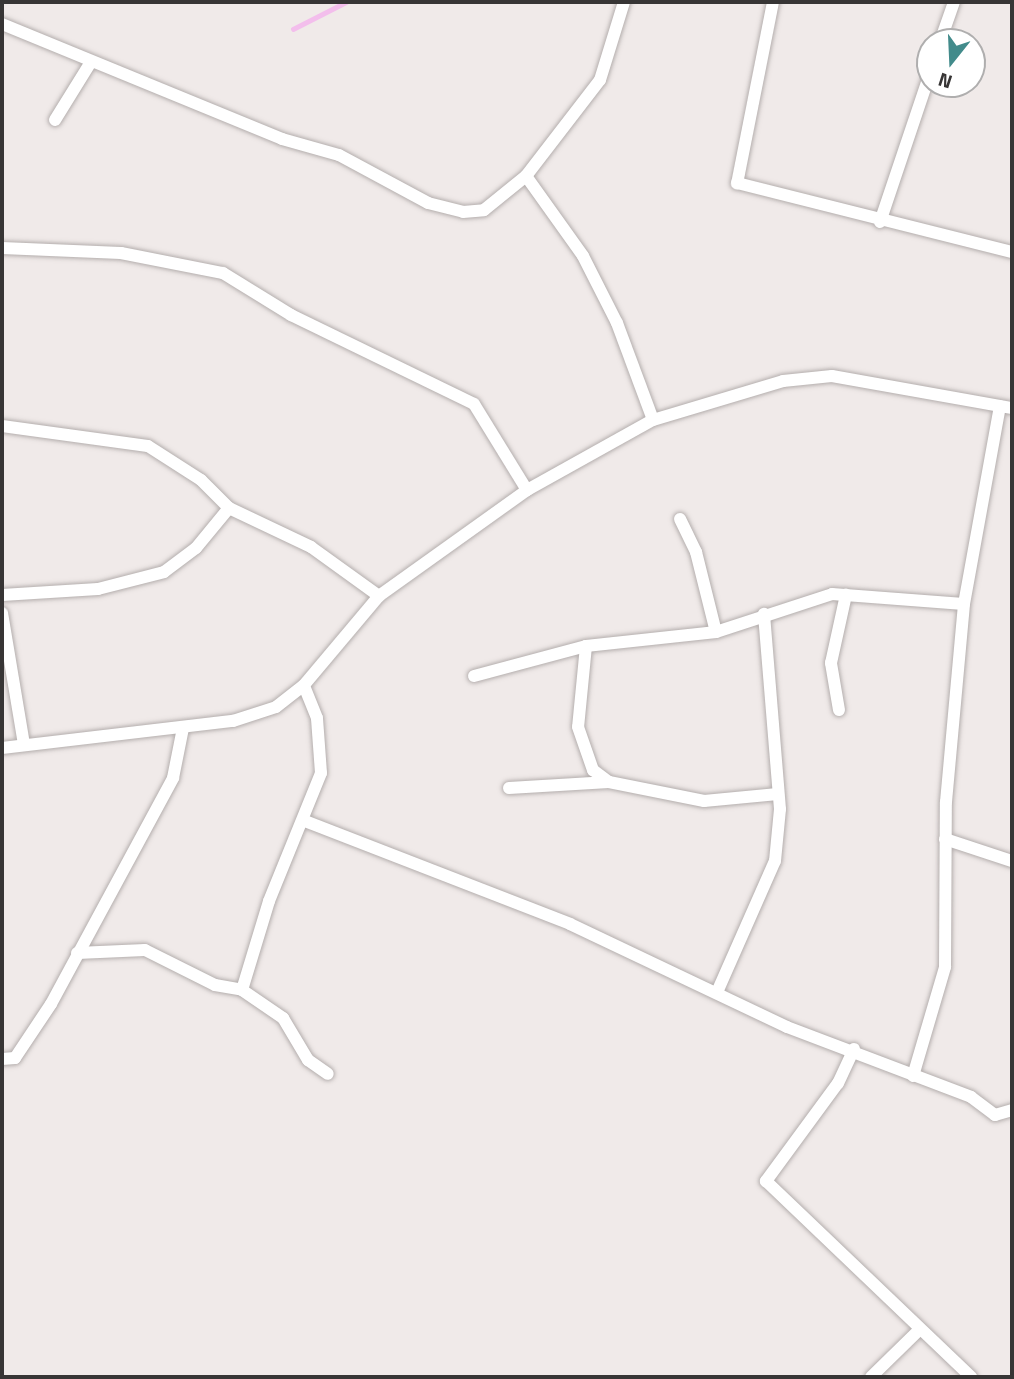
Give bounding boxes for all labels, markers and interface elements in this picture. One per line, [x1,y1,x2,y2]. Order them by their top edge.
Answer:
north arrow [916,28,986,98]
text: N [934,66,956,97]

